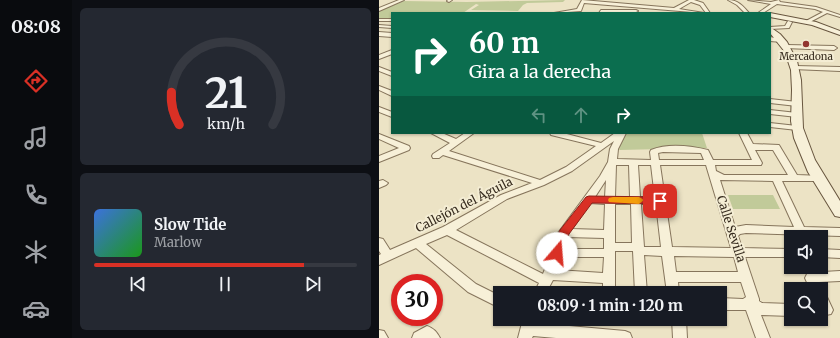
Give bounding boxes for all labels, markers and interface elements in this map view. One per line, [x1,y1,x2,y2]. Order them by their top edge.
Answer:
text: 08:08 [11,15,61,38]
text: 60 m [469,25,539,61]
icon: right [403,28,455,80]
marker: Mercadona [801,39,811,49]
place label: Mercadona [779,50,833,63]
text: Gira a la derecha [469,60,611,83]
text: 21 [204,66,247,118]
icon: directions [22,67,50,95]
icon: left [528,104,550,126]
icon: ahead [570,104,592,126]
icon: right [612,104,634,126]
text: km/h [207,114,245,132]
icon: music [22,124,50,152]
street label: Callejón del Águila [413,173,515,236]
icon: phone [22,181,50,209]
pin [643,184,677,218]
icon: arrive [649,190,671,212]
street label: Calle Sevilla [714,194,749,265]
text: Slow Tide [154,215,226,234]
map controls [784,230,828,326]
button: sound [784,230,828,274]
position arrow [536,232,578,274]
text: Marlow [154,234,202,251]
icon: climate [22,238,50,266]
icon: previous [127,273,149,295]
icon: pause [214,273,236,295]
icon: next [302,273,324,295]
speed limit sign: 30 [391,274,443,326]
button: search [784,282,828,326]
icon: car [22,295,50,323]
text: 08:09 · 1 min · 120 m [537,296,683,315]

